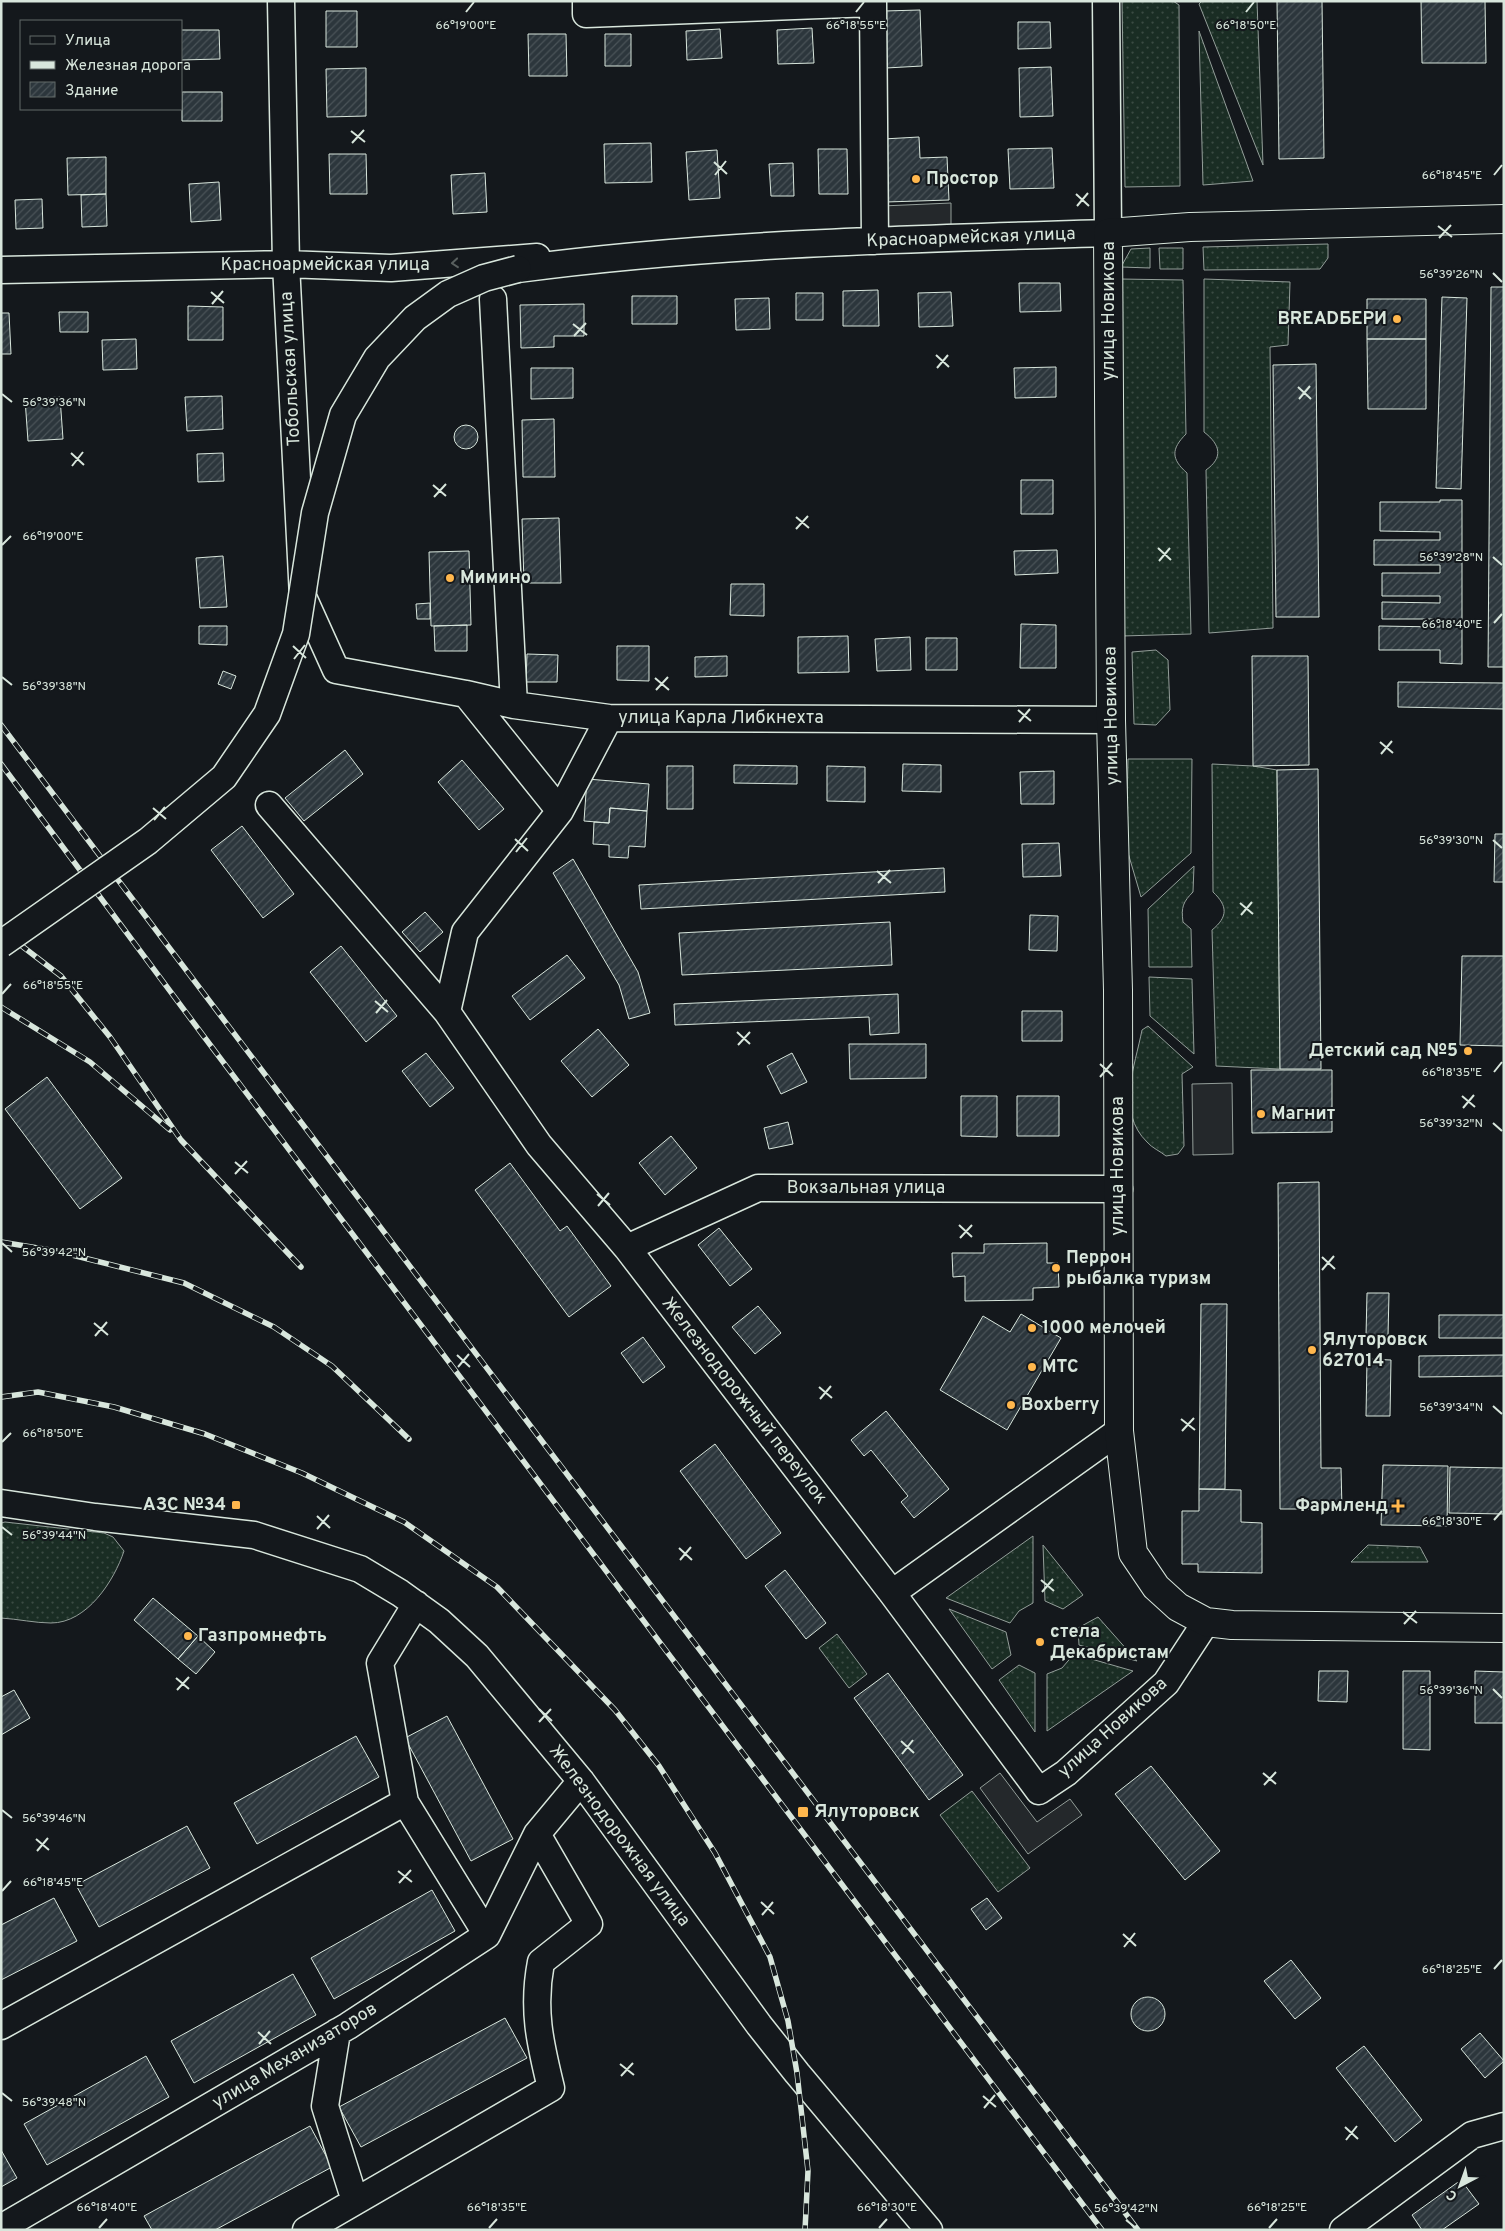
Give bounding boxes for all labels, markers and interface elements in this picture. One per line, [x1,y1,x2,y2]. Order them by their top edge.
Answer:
text: 66°19'00"E [436,18,496,34]
text: 66°18'55"E [826,18,886,34]
text: 66°18'50"E [1216,18,1276,34]
legend [20,20,182,110]
text: Улица [65,32,110,51]
text: Железная дорога [65,57,191,76]
text: Здание [65,82,118,101]
place label: Простор [926,168,999,191]
text: 66°18'45"E [1422,168,1482,184]
marker: Простор [910,173,922,185]
street label: Красноармейская улица [866,223,1076,253]
street label: улица Новикова [1098,241,1121,381]
street label: Красноармейская улица [220,254,430,277]
one-way arrow [451,258,459,269]
text: 56°39'26"N [1419,267,1483,283]
street label: Тобольская улица [275,291,307,447]
place label: BREADБЕРИ [1277,308,1387,331]
marker: BREADБЕРИ [1391,313,1403,325]
text: 56°39'36"N [22,395,86,411]
text: 66°19'00"E [23,529,83,545]
text: 56°39'28"N [1419,550,1483,566]
place label: Мимино [460,567,531,590]
marker: Мимино [444,572,456,584]
text: 66°18'40"E [1422,617,1482,633]
street label: улица Новикова [1099,646,1125,786]
text: 56°39'38"N [22,679,86,695]
street label: улица Карла Либкнехта [618,707,824,730]
text: 56°39'30"N [1419,833,1483,849]
text: 66°18'55"E [23,978,83,994]
place label: Детский сад №5 [1309,1040,1458,1063]
marker: Детский сад №5 [1462,1045,1474,1057]
text: 66°18'35"E [1422,1065,1482,1081]
street label: улица Новикова [1107,1096,1130,1236]
place label: Магнит [1271,1103,1336,1126]
marker: Магнит [1255,1108,1267,1120]
text: 56°39'32"N [1419,1116,1483,1132]
street label: Вокзальная улица [787,1177,945,1200]
text: 56°39'42"N [22,1245,86,1261]
place label: Перрон рыбалка туризм [1066,1247,1211,1291]
marker: Перрон рыбалка туризм [1050,1262,1062,1274]
street label: Железнодорожный переулок [656,1293,832,1509]
place label: 1000 мелочей [1042,1317,1166,1340]
marker: 1000 мелочей [1026,1322,1038,1334]
place label: Ялуторовск 627014 [1322,1329,1428,1373]
marker: Ялуторовск 627014 [1306,1344,1318,1356]
place label: МТС [1042,1356,1079,1379]
marker: МТС [1026,1361,1038,1373]
place label: Boxberry [1021,1394,1099,1417]
marker: Boxberry [1005,1399,1017,1411]
text: 56°39'34"N [1419,1400,1483,1416]
text: 66°18'50"E [23,1426,83,1442]
place label: АЗС №34 [143,1494,226,1517]
place label: Фармленд [1296,1495,1388,1518]
marker: АЗС №34 [230,1499,242,1511]
marker: Фармленд [1392,1500,1404,1512]
text: 66°18'30"E [1422,1514,1482,1530]
text: 56°39'44"N [22,1528,86,1544]
place label: стела Декабристам [1050,1621,1169,1665]
place label: Газпромнефть [198,1625,327,1648]
marker: Газпромнефть [182,1630,194,1642]
marker: стела Декабристам [1034,1636,1046,1648]
street label: улица Новикова [1053,1673,1173,1783]
text: 56°39'36"N [1419,1683,1483,1699]
street label: Железнодорожная улица [543,1741,695,1931]
place label: Ялуторовск [814,1801,920,1824]
marker: Ялуторовск [796,1805,810,1819]
text: 56°39'46"N [22,1811,86,1827]
text: 66°18'45"E [23,1875,83,1891]
text: 66°18'25"E [1422,1962,1482,1978]
street label: улица Механизаторов [208,1998,382,2114]
text: 56°39'48"N [22,2095,86,2111]
north arrow [1435,2161,1485,2211]
text: С [1443,2185,1461,2204]
text: 66°18'40"E [77,2200,137,2216]
text: 66°18'35"E [467,2200,527,2216]
text: 66°18'30"E [857,2200,917,2216]
text: 66°18'25"E [1247,2200,1307,2216]
text: 56°39'42"N [1094,2201,1158,2217]

